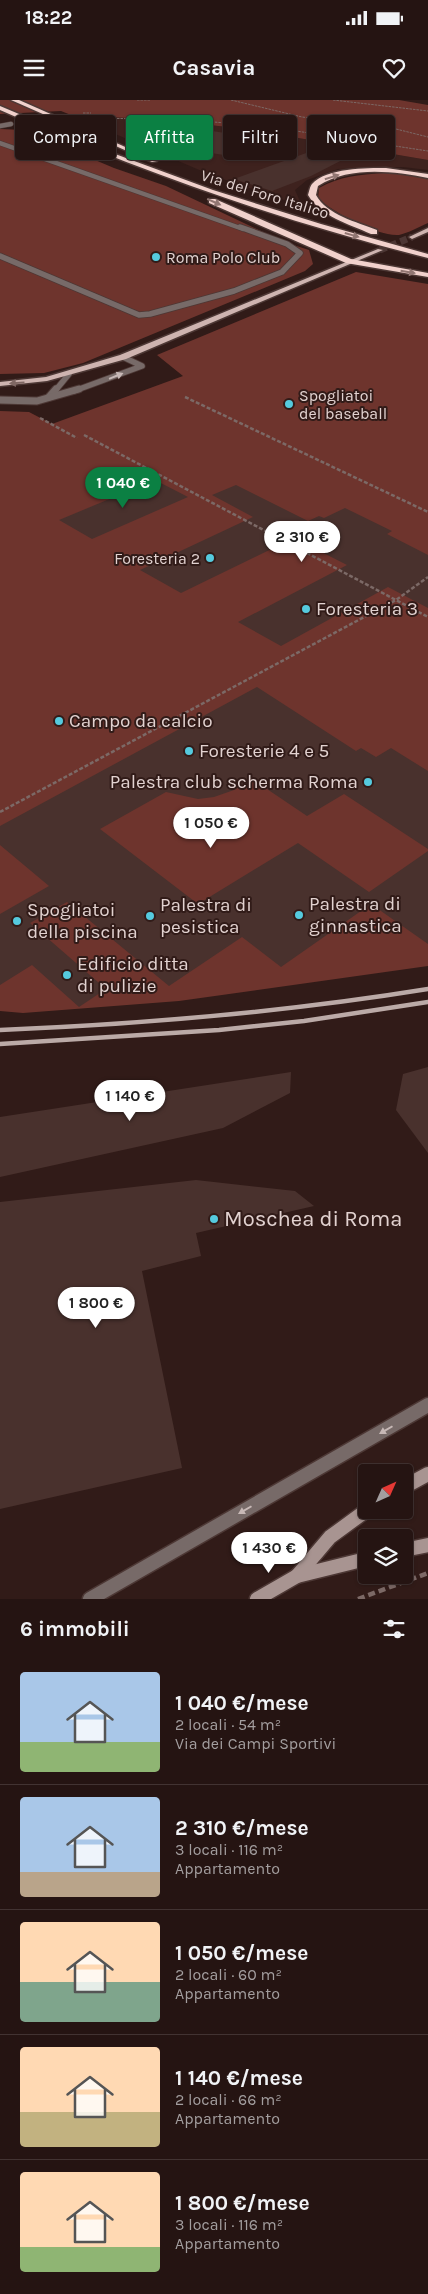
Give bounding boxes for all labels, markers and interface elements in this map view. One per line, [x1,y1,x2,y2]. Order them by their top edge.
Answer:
text: 18:22 [25,7,72,29]
icon: menu [20,54,48,82]
icon: heart [380,54,408,82]
text: Casavia [173,55,255,81]
chip: Compra [15,115,116,160]
chip: Affitta [126,115,213,160]
chip: Filtri [223,115,297,160]
chip: Nuovo [307,115,395,160]
street label: Via del Foro Italico [199,165,331,223]
one-way arrow [325,172,340,180]
one-way arrow [207,198,221,206]
one-way arrow [344,231,359,239]
place label: Roma Polo Club [166,248,280,267]
marker: Roma Polo Club [150,251,162,263]
one-way arrow [400,268,416,276]
one-way arrow [108,372,123,380]
one-way arrow [9,379,25,387]
place label: Spogliatoi del baseball [299,386,387,423]
marker: Spogliatoi del baseball [283,398,295,410]
pin: 1 040 € [77,466,169,509]
text: 1 040 € [96,473,150,492]
pin: 2 310 € [256,520,348,563]
text: 2 310 € [275,527,329,546]
place label: Foresteria 2 [114,549,200,568]
marker: Foresteria 2 [204,552,216,564]
place label: Foresteria 3 [316,598,418,620]
marker: Foresteria 3 [300,603,312,615]
place label: Campo da calcio [69,710,213,732]
marker: Campo da calcio [53,715,65,727]
place label: Foresterie 4 e 5 [199,740,329,762]
marker: Foresterie 4 e 5 [183,745,195,757]
place label: Palestra club scherma Roma [110,771,358,793]
marker: Palestra club scherma Roma [362,776,374,788]
pin: 1 050 € [165,806,257,849]
text: 1 050 € [184,813,238,832]
place label: Palestra di ginnastica [309,893,402,937]
place label: Palestra di pesistica [160,894,252,938]
place label: Spogliatoi della piscina [27,899,138,943]
marker: Palestra di ginnastica [293,909,305,921]
marker: Palestra di pesistica [144,910,156,922]
marker: Spogliatoi della piscina [11,915,23,927]
place label: Edificio ditta di pulizie [77,953,189,997]
marker: Edificio ditta di pulizie [61,969,73,981]
pin: 1 140 € [84,1080,176,1122]
text: 1 140 € [105,1086,155,1105]
place label: Moschea di Roma [224,1206,403,1232]
marker: Moschea di Roma [208,1213,220,1225]
pin: 1 800 € [50,1286,142,1329]
text: 1 800 € [69,1293,123,1312]
one-way arrow [379,1425,392,1434]
north arrow [358,1464,412,1519]
map controls [358,1464,413,1584]
one-way arrow [238,1506,251,1515]
button: layers [358,1529,413,1584]
pin: 1 430 € [223,1532,315,1574]
text: 1 430 € [242,1538,296,1557]
icon: filters [380,1615,408,1643]
text: 6 immobili [20,1617,130,1641]
text: 1 040 €/mese [175,1691,309,1715]
icon: home [60,1692,120,1752]
text: 2 locali · 54 m² [175,1715,281,1734]
text: Via dei Campi Sportivi [175,1734,336,1753]
text: 2 310 €/mese [175,1816,309,1840]
icon: home [60,1817,120,1877]
text: 3 locali · 116 m² [175,1840,283,1859]
text: Appartamento [175,1859,280,1878]
text: 1 050 €/mese [175,1941,308,1965]
icon: home [60,1942,120,2002]
text: 2 locali · 60 m² [175,1965,282,1984]
text: Appartamento [175,1984,280,2003]
text: 1 140 €/mese [175,2066,303,2090]
icon: home [60,2067,120,2127]
text: 2 locali · 66 m² [175,2090,282,2109]
text: Appartamento [175,2109,280,2128]
text: 1 800 €/mese [175,2191,310,2215]
icon: home [60,2192,120,2252]
text: 3 locali · 116 m² [175,2215,283,2234]
text: Appartamento [175,2234,280,2253]

